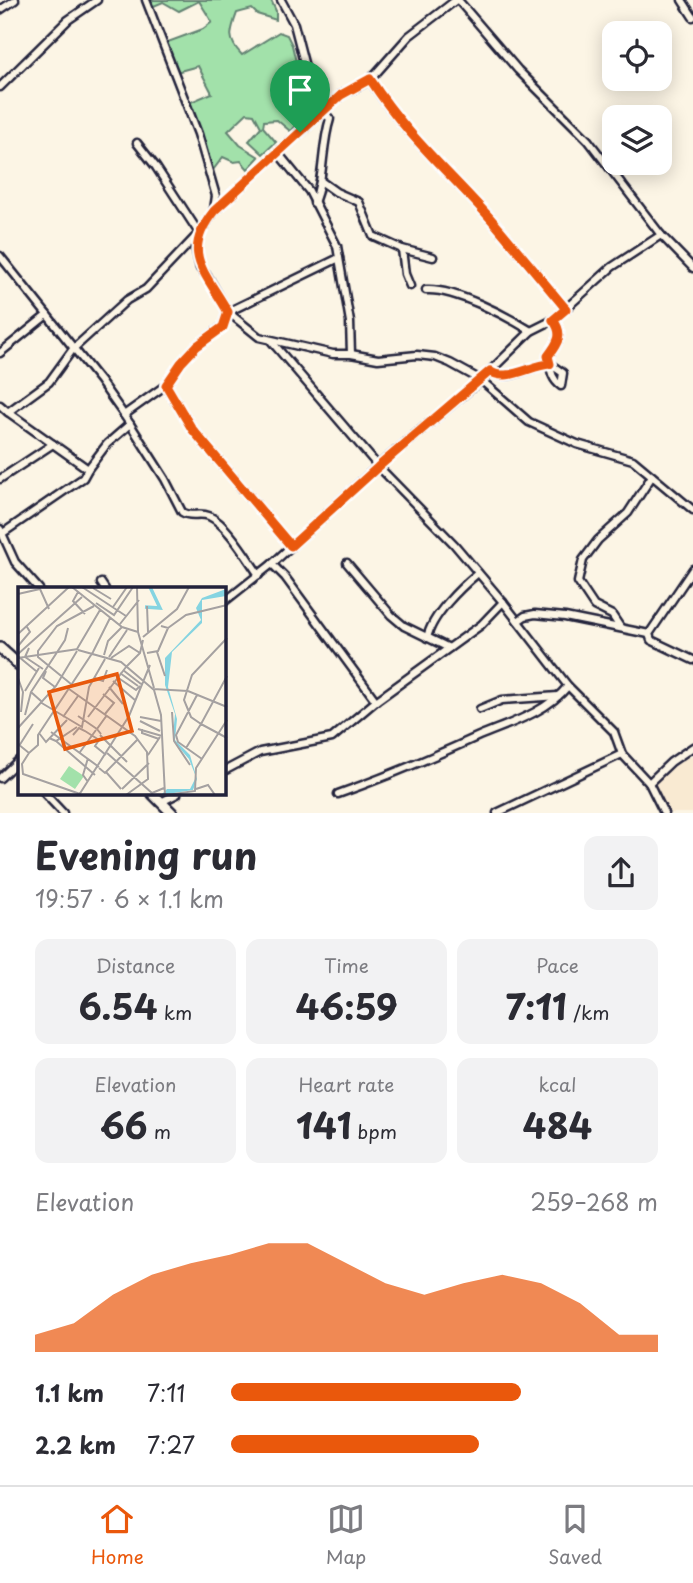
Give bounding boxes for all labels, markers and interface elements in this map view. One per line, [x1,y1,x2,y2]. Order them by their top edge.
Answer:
map controls [602,21,672,175]
button: locate [602,21,672,91]
pin [270,60,330,132]
icon: arrive [281,71,319,109]
button: layers [602,105,672,175]
inset map [18,587,226,796]
text: Evening run [35,826,257,883]
button: share [584,836,658,910]
text: 19:57 · 6 × 1.1 km [35,881,224,916]
text: Distance [96,951,175,979]
text: Time [324,951,369,979]
text: Pace [536,951,579,979]
text: 6.54 [79,979,158,1032]
text: 46:59 [296,979,397,1032]
text: 7:11 [505,979,567,1032]
text: km [158,998,192,1026]
text: /km [567,998,610,1026]
text: Elevation [95,1070,176,1098]
text: Heart rate [299,1070,394,1098]
text: kcal [539,1070,576,1098]
text: 66 [100,1098,147,1151]
text: 141 [296,1098,351,1151]
text: 484 [523,1098,592,1151]
text: m [147,1117,171,1145]
text: bpm [351,1117,397,1145]
text: Elevation [35,1184,134,1219]
text: 259–268 m [530,1184,658,1219]
text: 1.1 km [35,1375,104,1410]
text: 7:11 [147,1375,186,1410]
text: 2.2 km [35,1427,116,1462]
text: 7:27 [147,1427,195,1462]
tab: Home [91,1500,144,1570]
tab: Map [326,1500,366,1570]
tab: Saved [548,1500,602,1570]

